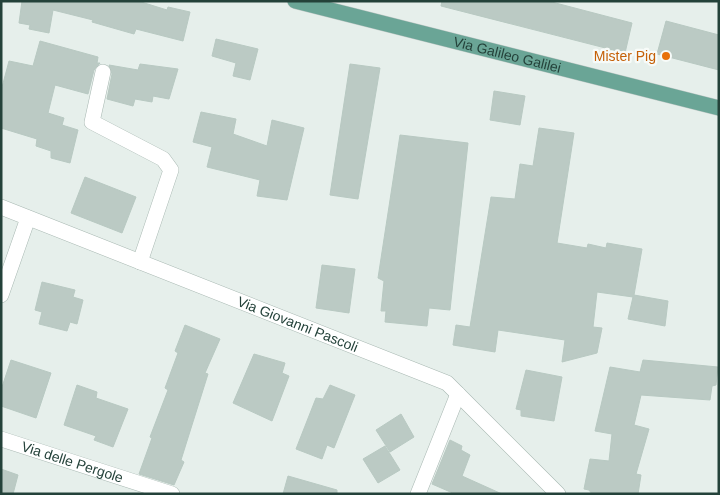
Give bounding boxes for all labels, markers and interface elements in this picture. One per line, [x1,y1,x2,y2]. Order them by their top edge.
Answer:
street label: Via Galileo Galilei [452,33,563,76]
place label: Mister Pig [594,48,656,64]
marker: Mister Pig [660,50,672,62]
street label: Via Giovanni Pascoli [235,293,360,355]
street label: Via delle Pergole [20,438,125,486]

